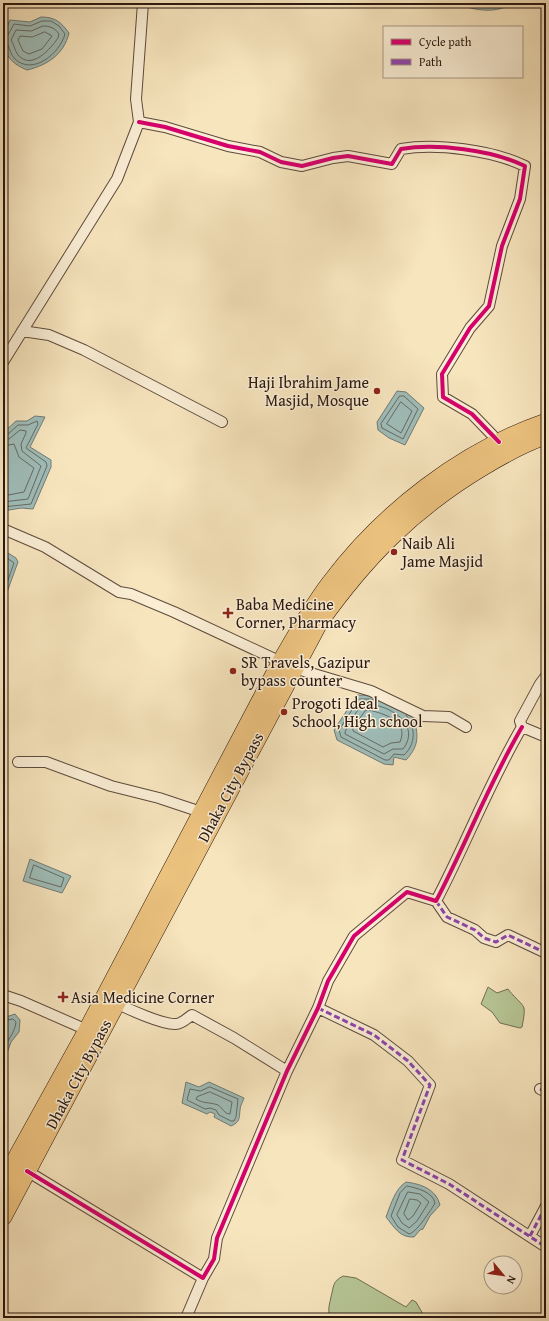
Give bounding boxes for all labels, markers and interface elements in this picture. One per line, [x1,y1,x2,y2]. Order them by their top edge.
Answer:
legend [383,26,523,78]
text: Cycle path [419,33,472,50]
text: Path [419,53,442,70]
place label: Haji Ibrahim Jame Masjid, Mosque [248,370,369,412]
marker: Haji Ibrahim Jame Masjid, Mosque [372,386,382,396]
place label: Naib Ali Jame Masjid [400,531,484,573]
marker: Naib Ali Jame Masjid [389,547,399,557]
place label: Baba Medicine Corner, Pharmacy [236,592,356,634]
marker: Baba Medicine Corner, Pharmacy [223,608,233,618]
place label: SR Travels, Gazipur bypass counter [241,650,370,692]
marker: SR Travels, Gazipur bypass counter [228,666,238,676]
place label: Progoti Ideal School, High school [292,691,423,733]
marker: Progoti Ideal School, High school [279,707,289,717]
street label: Dhaka City Bypass [191,728,269,846]
place label: Asia Medicine Corner [71,985,215,1009]
marker: Asia Medicine Corner [58,992,68,1002]
street label: Dhaka City Bypass [39,1015,117,1133]
north arrow [483,1255,523,1295]
text: N [503,1273,521,1288]

